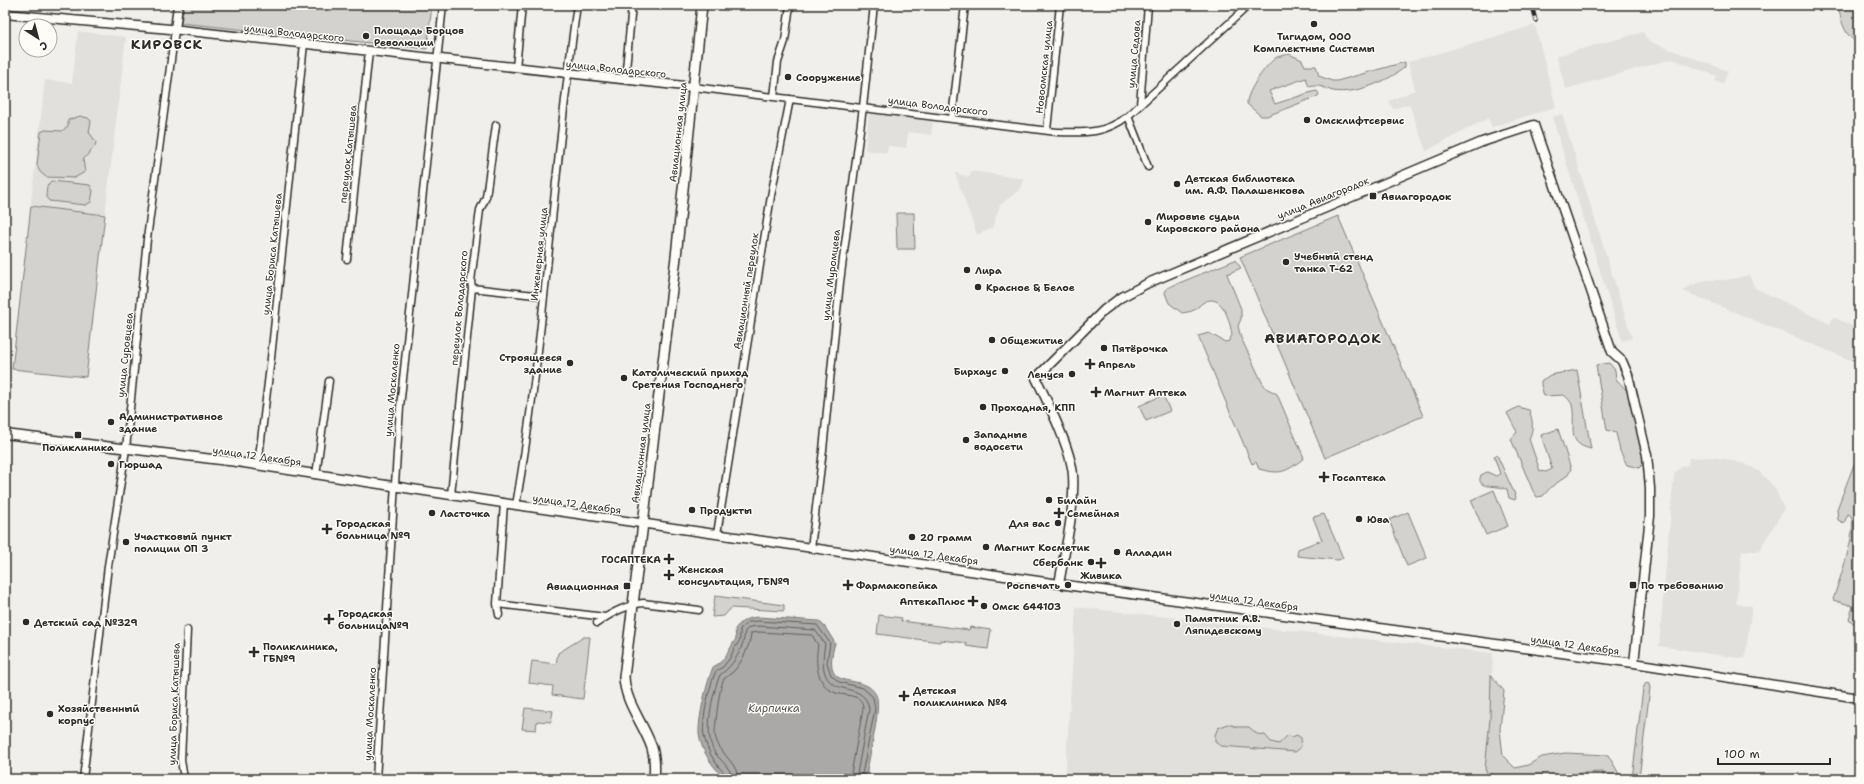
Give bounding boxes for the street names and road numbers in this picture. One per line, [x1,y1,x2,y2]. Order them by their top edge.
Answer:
street label: Новоомская улица [1033,19,1055,114]
street label: улица Седова [1125,19,1144,89]
street label: улица Володарского [243,21,345,45]
street label: улица Володарского [565,57,667,81]
street label: Авиационная улица [666,80,690,183]
street label: улица Володарского [887,93,989,119]
street label: переулок Катышева [336,103,360,204]
street label: улица Авиагородок [1275,173,1371,222]
street label: улица Бориса Катышева [259,191,285,316]
street label: Инженерная улица [528,206,550,302]
street label: улица Муромцева [819,228,843,321]
street label: Авиационный переулок [730,231,762,350]
street label: переулок Володарского [447,250,471,366]
street label: улица Суровцева [114,311,136,398]
street label: улица Москаленко [381,343,403,437]
street label: Авиационная улица [628,401,654,504]
street label: улица 12 Декабря [212,443,302,469]
street label: улица 12 Декабря [532,491,622,517]
street label: улица 12 Декабря [889,542,979,568]
street label: улица 12 Декабря [1209,588,1299,614]
street label: улица 12 Декабря [1530,632,1620,658]
street label: улица Бориса Катышева [165,642,183,766]
street label: улица Москаленко [361,667,379,761]

